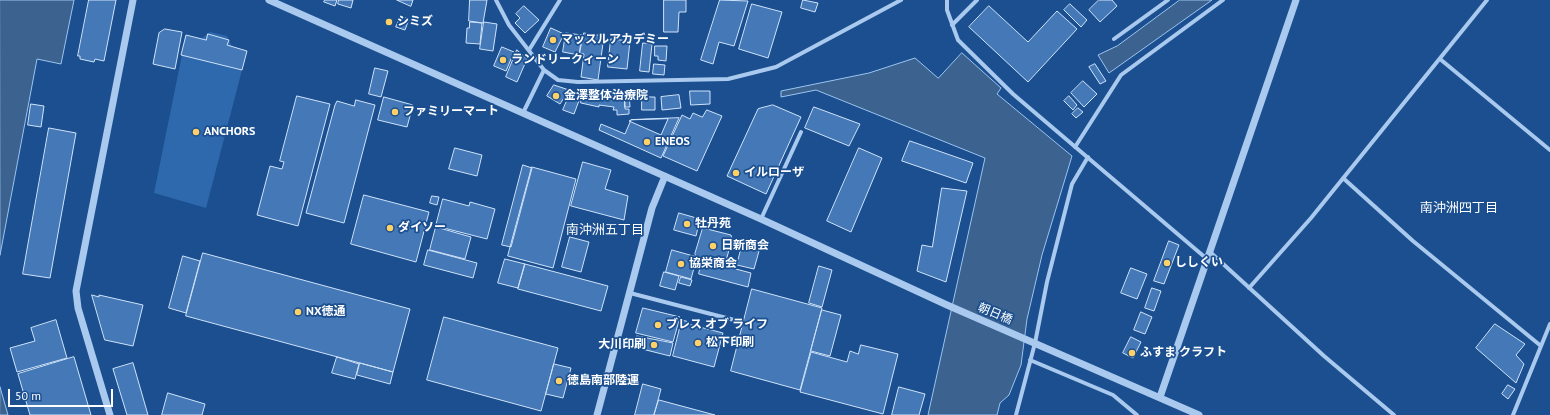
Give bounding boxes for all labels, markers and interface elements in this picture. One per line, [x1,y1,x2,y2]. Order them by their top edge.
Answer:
place label: シミズ [397,15,433,29]
marker: シミズ [384,17,394,27]
place label: マッスルアカデミー [561,33,669,47]
marker: マッスルアカデミー [548,35,558,45]
place label: ランドリークィーン [511,53,619,67]
marker: ランドリークィーン [498,55,508,65]
place label: 金澤整体治療院 [564,89,648,103]
marker: 金澤整体治療院 [551,91,561,101]
place label: ファミリーマート [403,105,499,119]
marker: ファミリーマート [390,107,400,117]
place label: ANCHORS [204,125,255,139]
marker: ANCHORS [191,127,201,137]
place label: ENEOS [655,135,690,149]
marker: ENEOS [642,137,652,147]
place label: イルローザ [744,166,804,180]
marker: イルローザ [731,168,741,178]
district label: 南沖洲四丁目 [1420,200,1498,216]
place label: 牡丹苑 [695,217,731,231]
marker: 牡丹苑 [682,219,692,229]
place label: ダイソー [398,221,446,235]
district label: 南沖洲五丁目 [566,222,644,238]
marker: ダイソー [385,223,395,233]
place label: 日新商会 [721,239,769,253]
marker: 日新商会 [708,241,718,251]
place label: ししくい [1175,256,1223,270]
place label: 協栄商会 [689,257,737,271]
marker: ししくい [1162,258,1172,268]
marker: 協栄商会 [676,259,686,269]
street label: 朝日橋 [976,300,1014,328]
place label: NX徳通 [306,305,345,319]
marker: NX徳通 [293,307,303,317]
place label: ブレス オブ ライフ [666,318,768,332]
marker: ブレス オブ ライフ [653,320,663,330]
place label: 松下印刷 [706,336,754,350]
place label: 大川印刷 [598,338,646,352]
marker: 松下印刷 [693,338,703,348]
marker: 大川印刷 [649,340,659,350]
place label: ふすま クラフト [1140,346,1227,360]
marker: ふすま クラフト [1127,348,1137,358]
place label: 徳島南部陸運 [567,374,639,388]
marker: 徳島南部陸運 [554,376,564,386]
scale bar [10,381,115,407]
text: 50 m [15,388,41,403]

